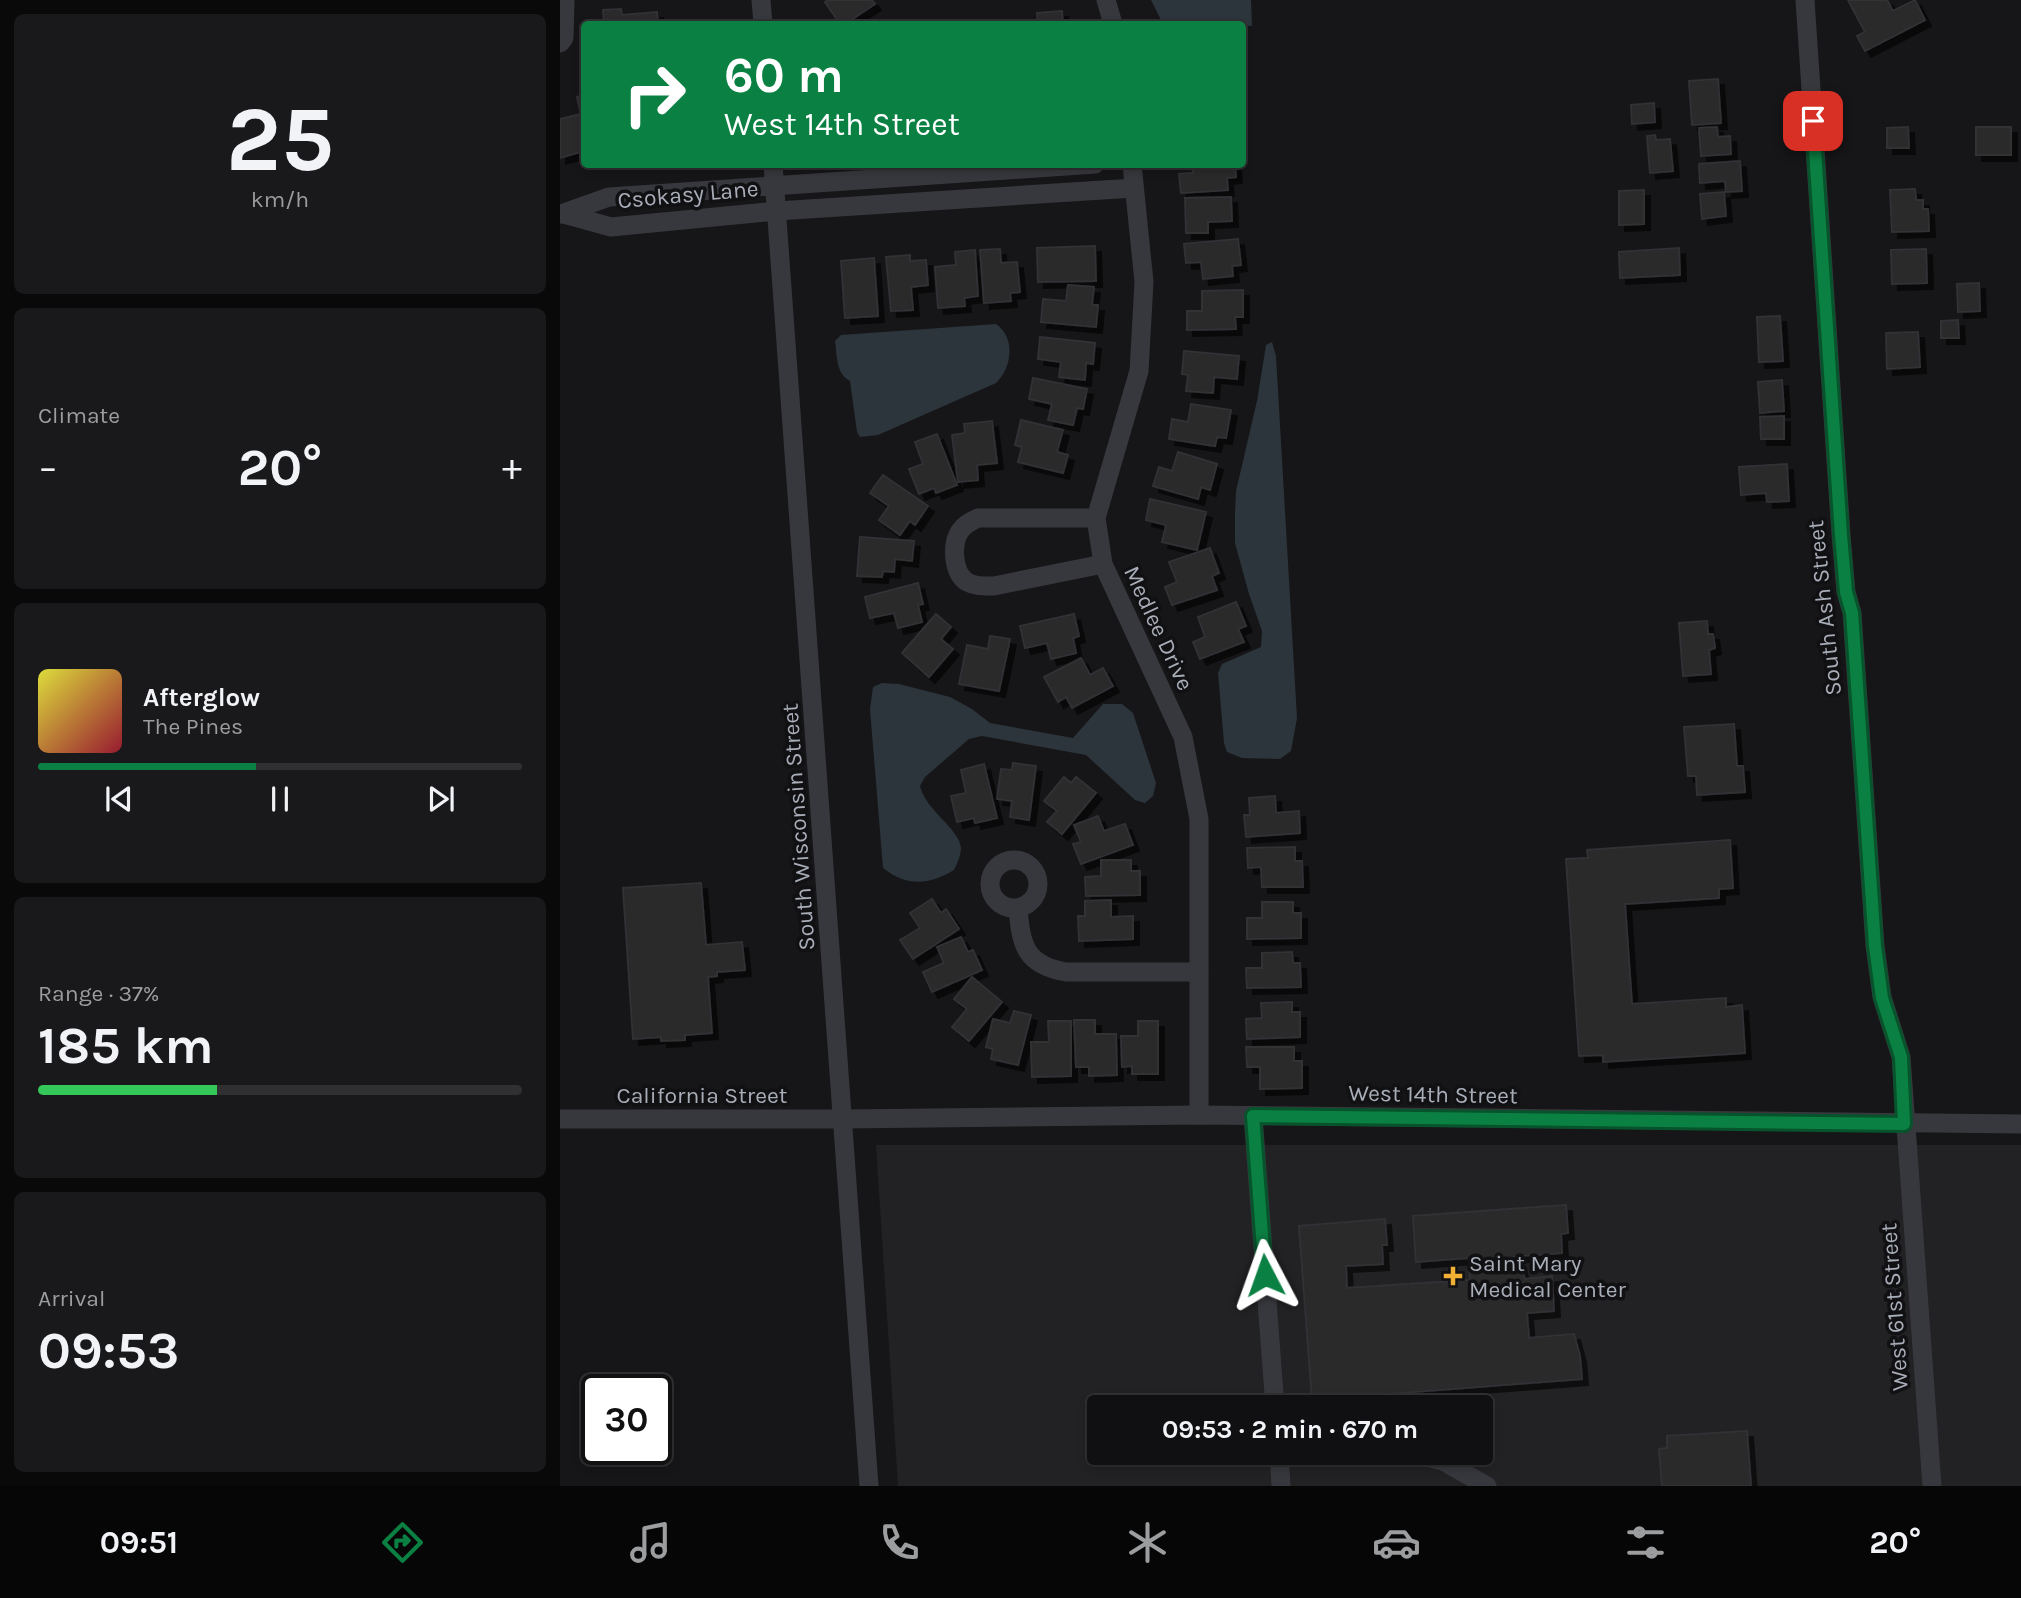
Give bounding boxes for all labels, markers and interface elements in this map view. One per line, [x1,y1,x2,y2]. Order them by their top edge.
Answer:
text: 60 m [724,47,844,104]
icon: right [609,49,700,140]
text: 25 [226,87,334,193]
pin [1783,91,1843,151]
icon: arrive [1794,102,1832,140]
text: West 14th Street [724,106,960,143]
street label: Csokasy Lane [616,175,760,214]
text: km/h [251,186,309,213]
text: Climate [38,402,120,429]
text: 20° [238,437,322,498]
text: − [38,445,58,490]
text: + [502,445,522,490]
street label: South Ash Street [1802,519,1847,697]
street label: Medlee Drive [1118,562,1199,695]
text: Afterglow [143,682,260,713]
street label: South Wisconsin Street [776,702,821,951]
text: The Pines [143,713,243,740]
icon: previous [100,780,138,818]
icon: pause [261,780,299,818]
icon: next [422,780,460,818]
text: Range · 37% [38,980,160,1007]
text: 185 km [38,1015,214,1076]
street label: West 14th Street [1348,1080,1518,1109]
street label: California Street [617,1082,788,1109]
street label: West 61st Street [1875,1222,1914,1392]
position arrow [1228,1238,1302,1312]
place label: Saint Mary Medical Center [1469,1250,1626,1303]
marker: Saint Mary Medical Center [1443,1266,1463,1286]
text: Arrival [38,1285,105,1312]
text: 09:53 [38,1320,179,1381]
speed limit sign: 30 [581,1374,672,1465]
text: 09:53 · 2 min · 670 m [1162,1414,1418,1445]
icon: directions [378,1518,427,1567]
icon: music [626,1518,675,1567]
icon: phone [875,1518,924,1567]
icon: climate [1123,1518,1172,1567]
icon: car [1372,1518,1421,1567]
icon: filters [1621,1518,1670,1567]
text: 09:51 [100,1524,178,1561]
text: 20° [1869,1524,1921,1561]

